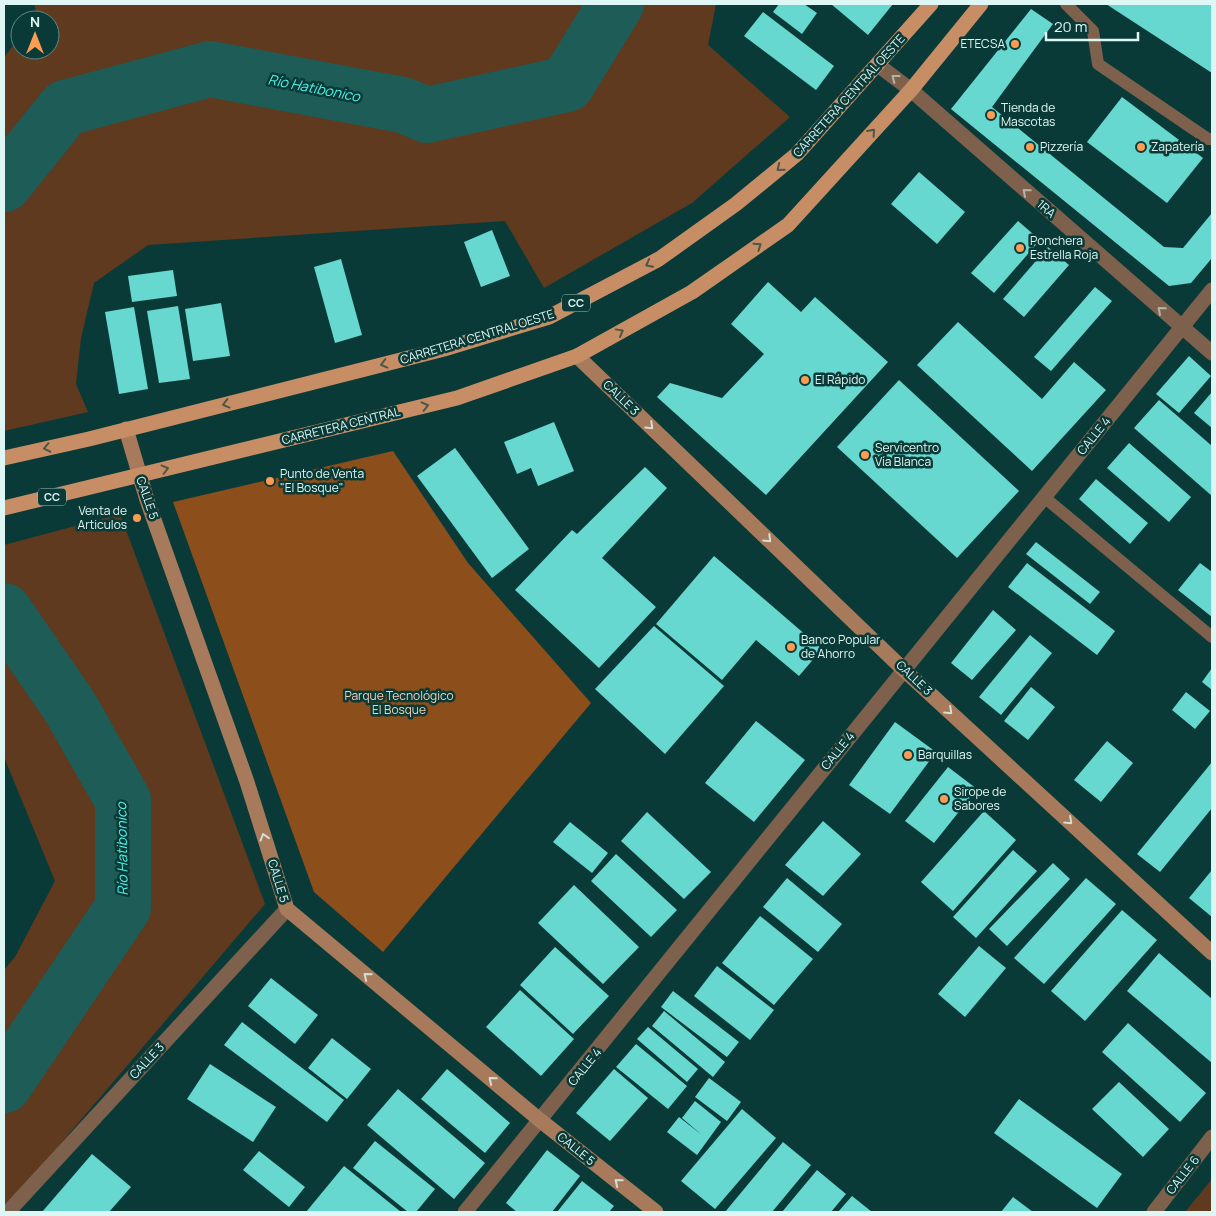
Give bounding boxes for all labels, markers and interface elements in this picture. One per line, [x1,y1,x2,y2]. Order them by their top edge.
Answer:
north arrow [10,10,60,60]
scale bar [1046,10,1138,42]
text: N [30,12,40,31]
text: 20 m [1054,16,1087,37]
street label: CARRETERA CENTRAL OESTE [789,30,909,161]
place label: ETECSA [961,35,1005,52]
marker: ETECSA [1009,38,1021,50]
water label: Río Hatibonico [266,69,362,106]
one-way arrow [891,74,900,83]
place label: Tienda de Mascotas [1001,99,1055,130]
marker: Tienda de Mascotas [985,109,997,121]
one-way arrow [867,129,876,138]
place label: Pizzería [1040,138,1083,155]
place label: Zapatería [1151,138,1204,155]
marker: Pizzería [1024,141,1036,153]
marker: Zapatería [1135,141,1147,153]
one-way arrow [777,163,786,171]
one-way arrow [1023,188,1032,197]
street label: 1RA [1033,196,1060,222]
place label: Ponchera Estrella Roja [1030,232,1098,263]
marker: Ponchera Estrella Roja [1014,242,1026,254]
one-way arrow [752,243,761,252]
one-way arrow [645,258,654,268]
road number: CC [562,294,590,312]
street label: CARRETERA CENTRAL OESTE [398,305,556,368]
one-way arrow [1158,307,1167,316]
one-way arrow [615,329,624,339]
one-way arrow [380,359,388,369]
place label: El Rápido [815,371,865,388]
marker: El Rápido [799,374,811,386]
street label: CALLE 3 [600,376,643,419]
one-way arrow [222,398,231,409]
one-way arrow [420,401,429,412]
street label: CARRETERA CENTRAL [280,403,402,448]
street label: CALLE 4 [1073,413,1114,458]
one-way arrow [645,421,654,430]
place label: Servicentro Vía Blanca [875,439,939,470]
one-way arrow [42,443,51,453]
marker: Servicentro Vía Blanca [859,449,871,461]
one-way arrow [161,464,170,475]
place label: Punto de Venta "El Bosque" [280,465,364,496]
street label: CALLE 5 [132,474,163,522]
marker: Punto de Venta "El Bosque" [264,475,276,487]
road number: CC [38,488,66,506]
place label: Venta de Articulos [78,502,127,533]
marker: Venta de Articulos [131,512,143,524]
one-way arrow [762,533,771,542]
place label: Banco Popular de Ahorro [801,631,881,662]
marker: Banco Popular de Ahorro [785,641,797,653]
street label: CALLE 3 [892,656,936,699]
park label: Parque Tecnológico El Bosque [344,687,454,718]
one-way arrow [943,705,952,714]
street label: CALLE 4 [817,728,858,773]
place label: Barquillas [918,746,972,763]
marker: Barquillas [902,749,914,761]
place label: Sirope de Sabores [954,783,1006,814]
marker: Sirope de Sabores [938,793,950,805]
water label: Río Hatibonico [111,801,132,896]
one-way arrow [1063,815,1072,824]
one-way arrow [260,833,270,841]
street label: CALLE 5 [264,857,293,905]
one-way arrow [363,972,372,981]
street label: CALLE 3 [125,1039,168,1083]
street label: CALLE 4 [564,1044,605,1089]
one-way arrow [488,1076,497,1085]
street label: CALLE 5 [554,1128,599,1169]
street label: CALLE 6 [1162,1152,1203,1198]
one-way arrow [615,1179,624,1187]

